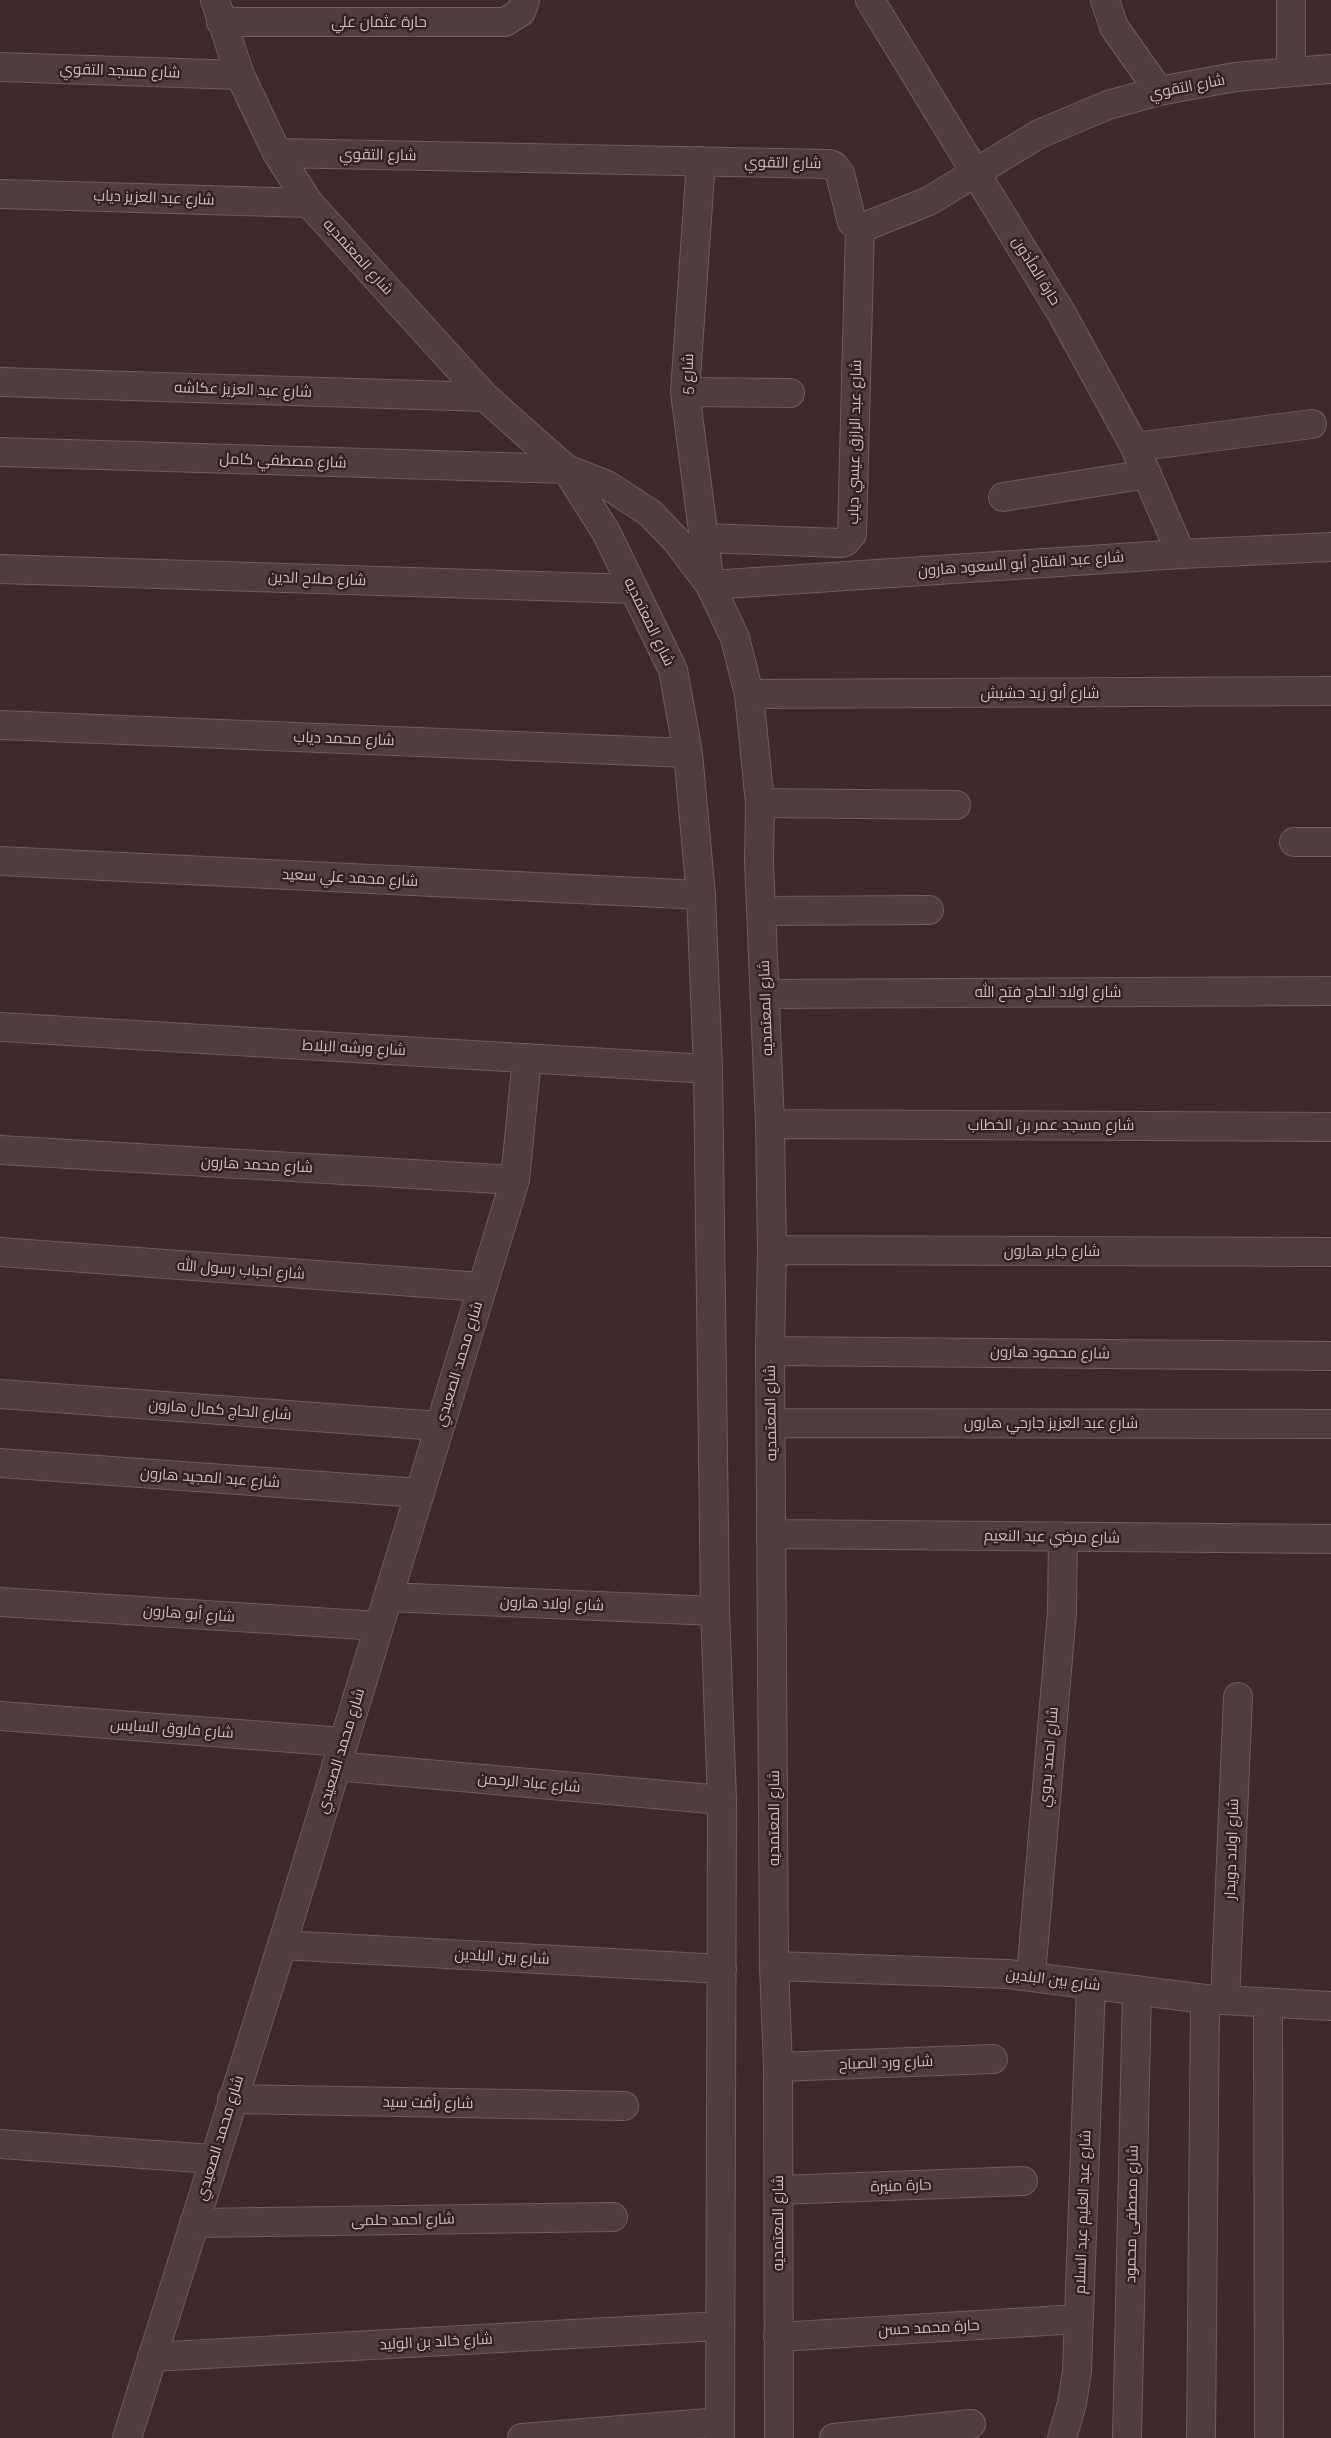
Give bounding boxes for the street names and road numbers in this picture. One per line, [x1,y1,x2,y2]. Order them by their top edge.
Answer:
street label: حارة عثمان علي [331,13,427,31]
street label: شارع مسجد التقوي [59,60,181,82]
street label: شارع التقوي [1147,71,1227,103]
street label: شارع التقوي [339,145,417,165]
street label: شارع التقوي [744,153,822,173]
street label: شارع عبد العزيز دياب [93,187,215,209]
street label: شارع المعتمديه [319,215,397,299]
street label: حارة المأذون [1008,233,1064,309]
street label: شارع 5 [678,353,698,395]
street label: شارع عبد الرازق عيسي دياب [845,359,865,525]
street label: شارع عبد العزيز عكاشه [174,379,312,401]
street label: شارع مصطفي كامل [219,450,347,472]
street label: شارع عبد الفتاح أبو السعود هارون [917,548,1125,580]
street label: شارع صلاح الدين [267,568,367,590]
street label: شارع المعتمديه [620,575,678,669]
street label: شارع أبو زيد حشيش [981,684,1099,702]
street label: شارع محمد دياب [293,728,395,750]
street label: شارع محمد علي سعيد [281,865,419,891]
street label: شارع المعتمديه [755,960,777,1056]
street label: شارع اولاد الحاج فتح الله [975,983,1121,1001]
street label: شارع ورشه البلاط [302,1036,406,1060]
street label: شارع مسجد عمر بن الخطاب [968,1116,1134,1134]
street label: شارع محمد هارون [201,1153,313,1177]
street label: شارع جابر هارون [1004,1242,1100,1260]
street label: شارع احباب رسول الله [176,1257,306,1283]
street label: شارع محمد الصعيدي [431,1299,487,1429]
street label: شارع محمود هارون [990,1343,1110,1363]
street label: شارع المعتمديه [761,1365,781,1461]
street label: شارع الحاج كمال هارون [148,1396,292,1424]
street label: شارع عبد العزيز جارحي هارون [964,1414,1138,1432]
street label: شارع عبد المجيد هارون [140,1464,280,1492]
street label: شارع مرضي عبد النعيم [984,1527,1120,1547]
street label: شارع اولاد هارون [500,1593,604,1615]
street label: شارع أبو هارون [143,1602,235,1626]
street label: شارع محمد الصعيدي [313,1686,369,1816]
street label: شارع احمد بدوي [1036,1706,1062,1808]
street label: شارع فاروق السايس [110,1716,234,1742]
street label: شارع عباد الرحمن [477,1770,581,1796]
street label: شارع المعتمديه [765,1770,783,1866]
street label: شارع اولاد دويدار [1221,1798,1243,1900]
street label: شارع بين البلدين [454,1946,550,1968]
street label: شارع بين البلدين [1005,1965,1101,1995]
street label: شارع ورد الصباح [838,2052,934,2074]
street label: شارع محمد الصعيدي [192,2073,248,2203]
street label: شارع رأفت سيد [382,2093,474,2113]
street label: شارع عبد العليم عبد السلام [1071,2130,1095,2294]
street label: شارع مصطفى محمود [1122,2145,1142,2283]
street label: شارع المعتمديه [769,2175,787,2271]
street label: حارة منيرة [870,2176,932,2196]
street label: شارع احمد حلمى [351,2210,455,2230]
street label: حارة محمد حسن [878,2316,980,2340]
street label: شارع خالد بن الوليد [379,2330,493,2354]

